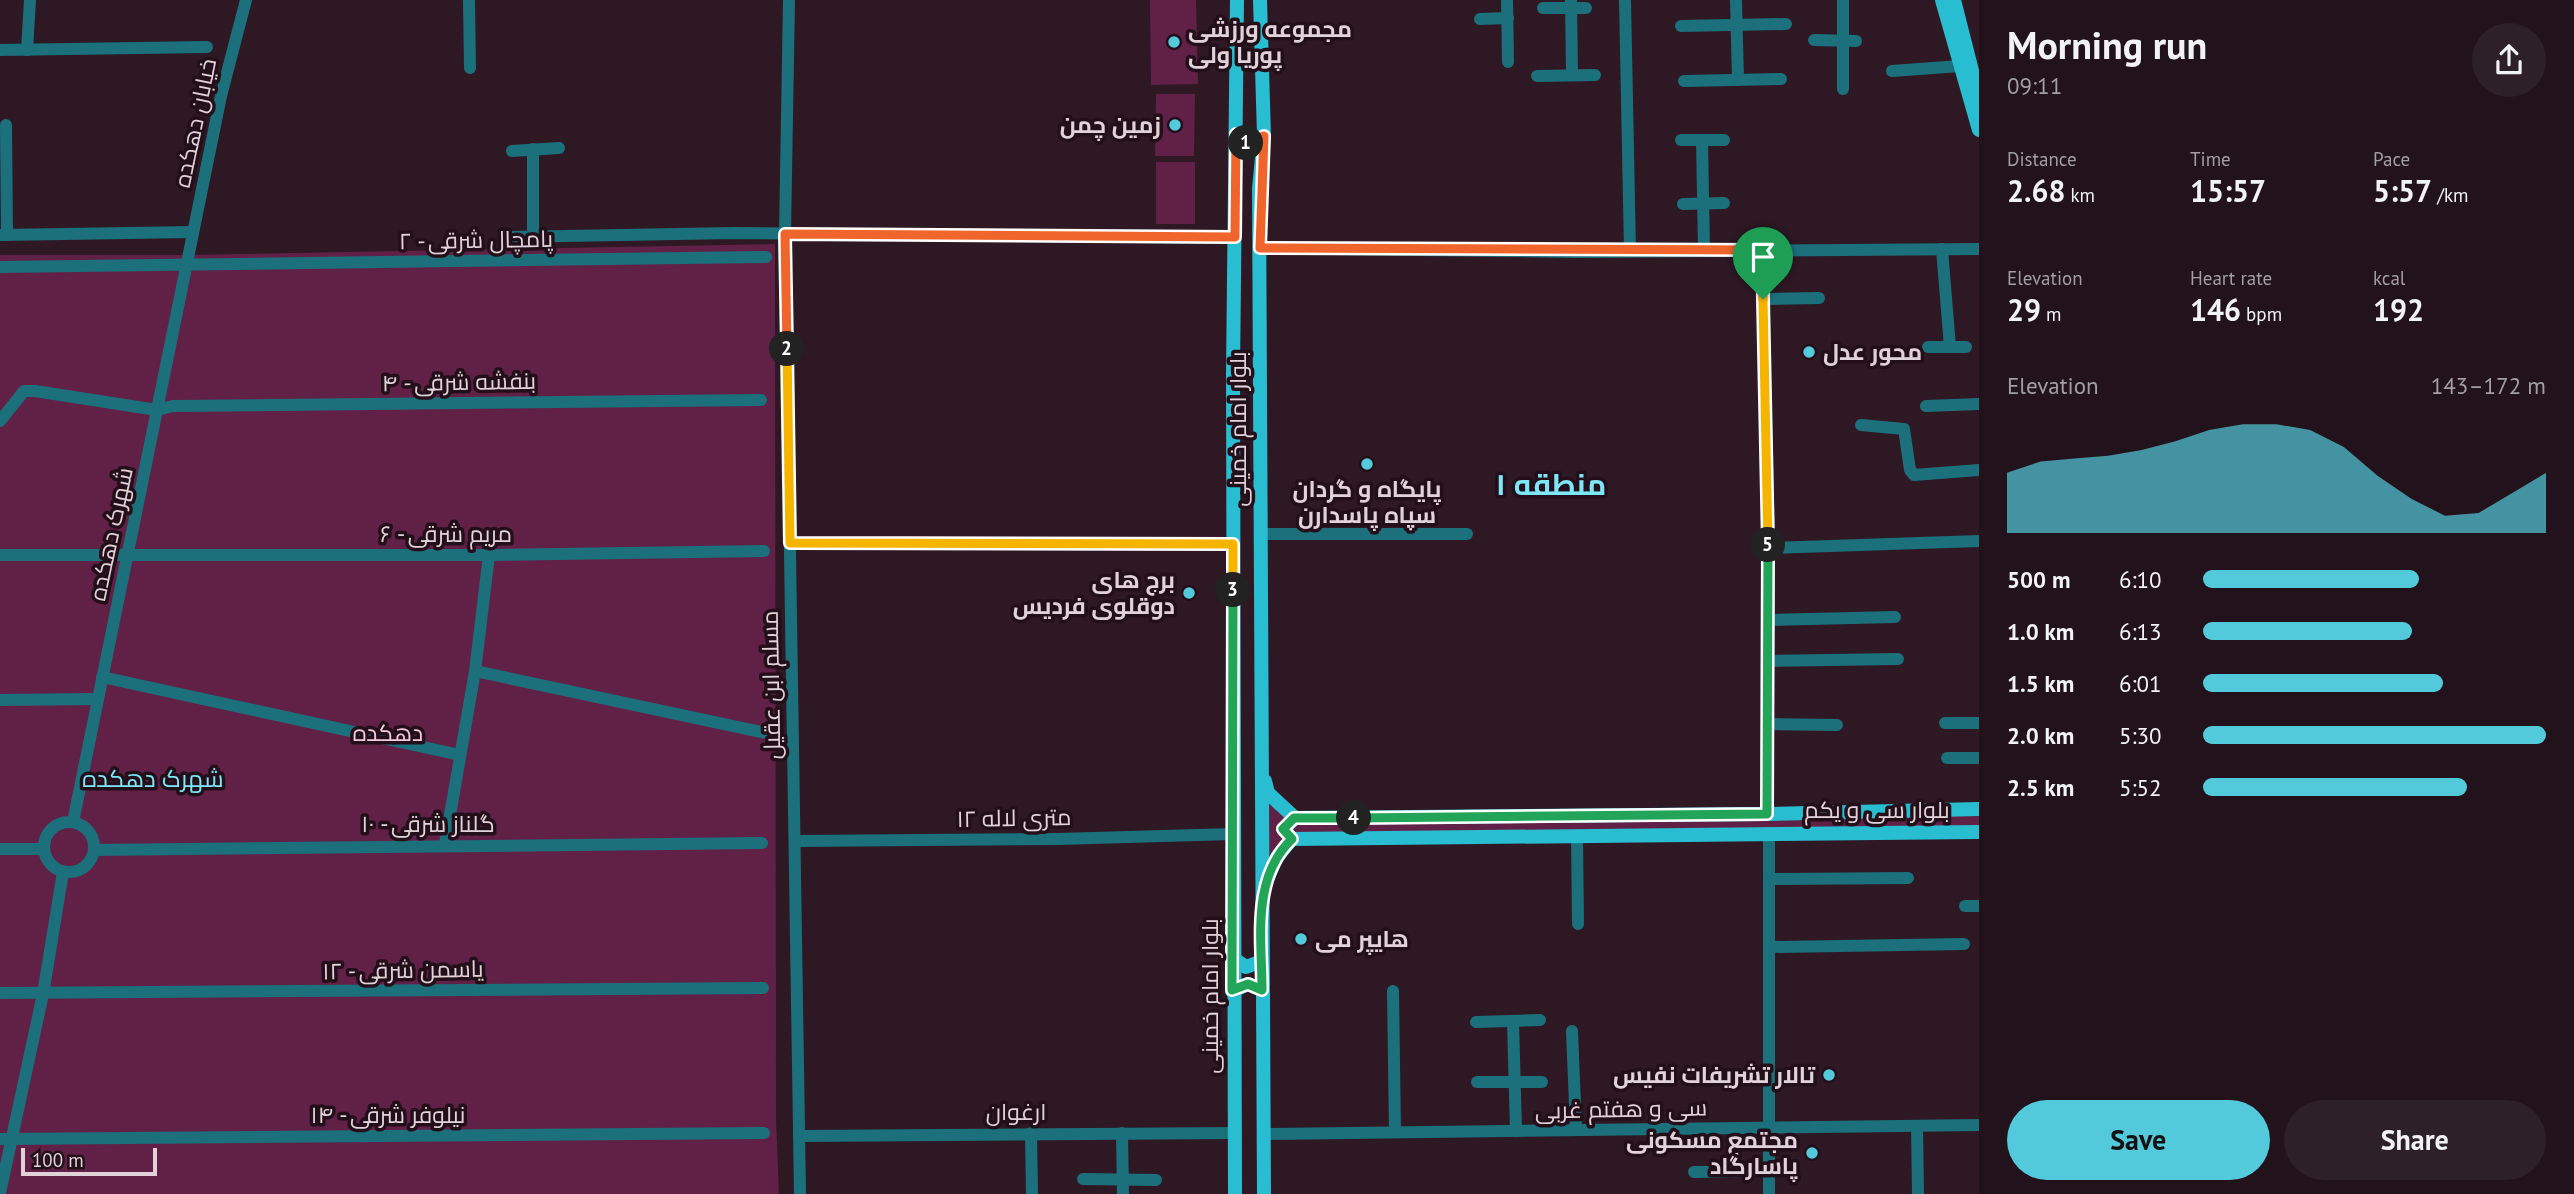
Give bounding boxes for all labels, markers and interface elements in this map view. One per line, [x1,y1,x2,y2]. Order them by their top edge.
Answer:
place label: مجموعه ورزشی پوریا ولی [1188,14,1352,71]
text: Morning run [2007,20,2207,69]
button: share [2472,23,2546,97]
marker: مجموعه ورزشی پوریا ولی [1166,34,1182,50]
street label: خیابان دهکده [167,56,222,190]
text: 09:11 [2007,71,2062,100]
place label: زمین چمن [1060,110,1161,141]
marker: زمین چمن [1167,117,1183,133]
pin: 1 [1228,125,1264,160]
text: 1 [1240,130,1251,154]
text: Distance [2007,147,2077,171]
text: Time [2190,147,2231,171]
text: Pace [2373,147,2410,171]
text: 2.68 [2007,171,2065,210]
text: 15:57 [2190,171,2266,210]
text: 5:57 [2373,171,2432,210]
text: km [2065,183,2095,207]
text: /km [2432,183,2468,207]
street label: پامچال شرقی - ۲ [399,224,553,256]
pin [1733,227,1793,299]
icon: arrive [1744,238,1782,276]
text: Elevation [2007,266,2083,290]
text: Heart rate [2190,266,2272,290]
text: kcal [2373,266,2405,290]
text: 29 [2007,290,2041,329]
text: 146 [2190,290,2241,329]
text: 192 [2373,290,2424,329]
text: m [2041,302,2062,326]
text: bpm [2241,302,2282,326]
pin: 2 [770,332,804,366]
text: 2 [781,336,792,360]
place label: محور عدل [1823,337,1922,366]
marker: محور عدل [1801,344,1817,360]
street label: بلوار امام خمینی [1223,351,1254,507]
street label: بنفشه شرقی - ۴ [382,366,536,397]
text: Elevation [2007,371,2099,400]
text: 143–172 m [2431,371,2546,400]
marker: پایگاه و گردان سپاه پاسدارن [1359,456,1375,472]
district label: منطقه ۱ [1496,464,1606,503]
street label: شهرک دهکده [82,465,139,603]
place label: پایگاه و گردان سپاه پاسدارن [1293,474,1442,531]
street label: مریم شرقی - ۶ [380,519,512,550]
pin: 5 [1750,528,1786,562]
text: 5 [1762,532,1773,556]
place label: برج های دوقلوی فردیس [1013,565,1175,620]
text: 500 m [2007,565,2070,594]
text: 6:10 [2119,565,2162,594]
pin: 3 [1216,572,1250,608]
text: 3 [1227,577,1238,601]
marker: برج های دوقلوی فردیس [1181,585,1197,601]
street label: مسلم ابن عقیل [755,610,788,760]
text: 1.0 km [2007,617,2074,646]
text: 6:13 [2119,617,2162,646]
text: 1.5 km [2007,669,2074,698]
text: 6:01 [2119,669,2162,698]
park label: دهکده [353,718,423,747]
text: 2.0 km [2007,721,2074,750]
text: 5:30 [2119,721,2162,750]
district label: شهرک دهکده [82,763,224,794]
text: 2.5 km [2007,773,2074,802]
text: 5:52 [2119,773,2162,802]
street label: بلوار سی و یکم [1804,795,1950,826]
pin: 4 [1336,800,1372,836]
street label: ۱۲ متری لاله [956,802,1072,833]
text: 4 [1348,805,1359,829]
street label: گلناز شرقی - ۱۰ [361,809,495,838]
street label: بلوار امام خمینی [1195,918,1226,1074]
place label: هایپر می [1315,924,1409,955]
marker: هایپر می [1293,931,1309,947]
street label: یاسمن شرقی - ۱۲ [322,954,484,985]
place label: تالار تشریفات نفیس [1613,1060,1816,1089]
marker: تالار تشریفات نفیس [1821,1067,1837,1083]
street label: سی و هفتم غربی [1535,1092,1707,1127]
street label: ارغوان [986,1097,1046,1126]
street label: نیلوفر شرقی - ۱۴ [311,1100,465,1129]
button: Save [2007,1100,2270,1180]
button: Share [2284,1100,2546,1180]
place label: مجتمع مسکونی پاسارگاد [1626,1125,1798,1182]
scale bar [21,1145,158,1177]
marker: مجتمع مسکونی پاسارگاد [1804,1145,1820,1161]
text: 100 m [32,1148,84,1172]

